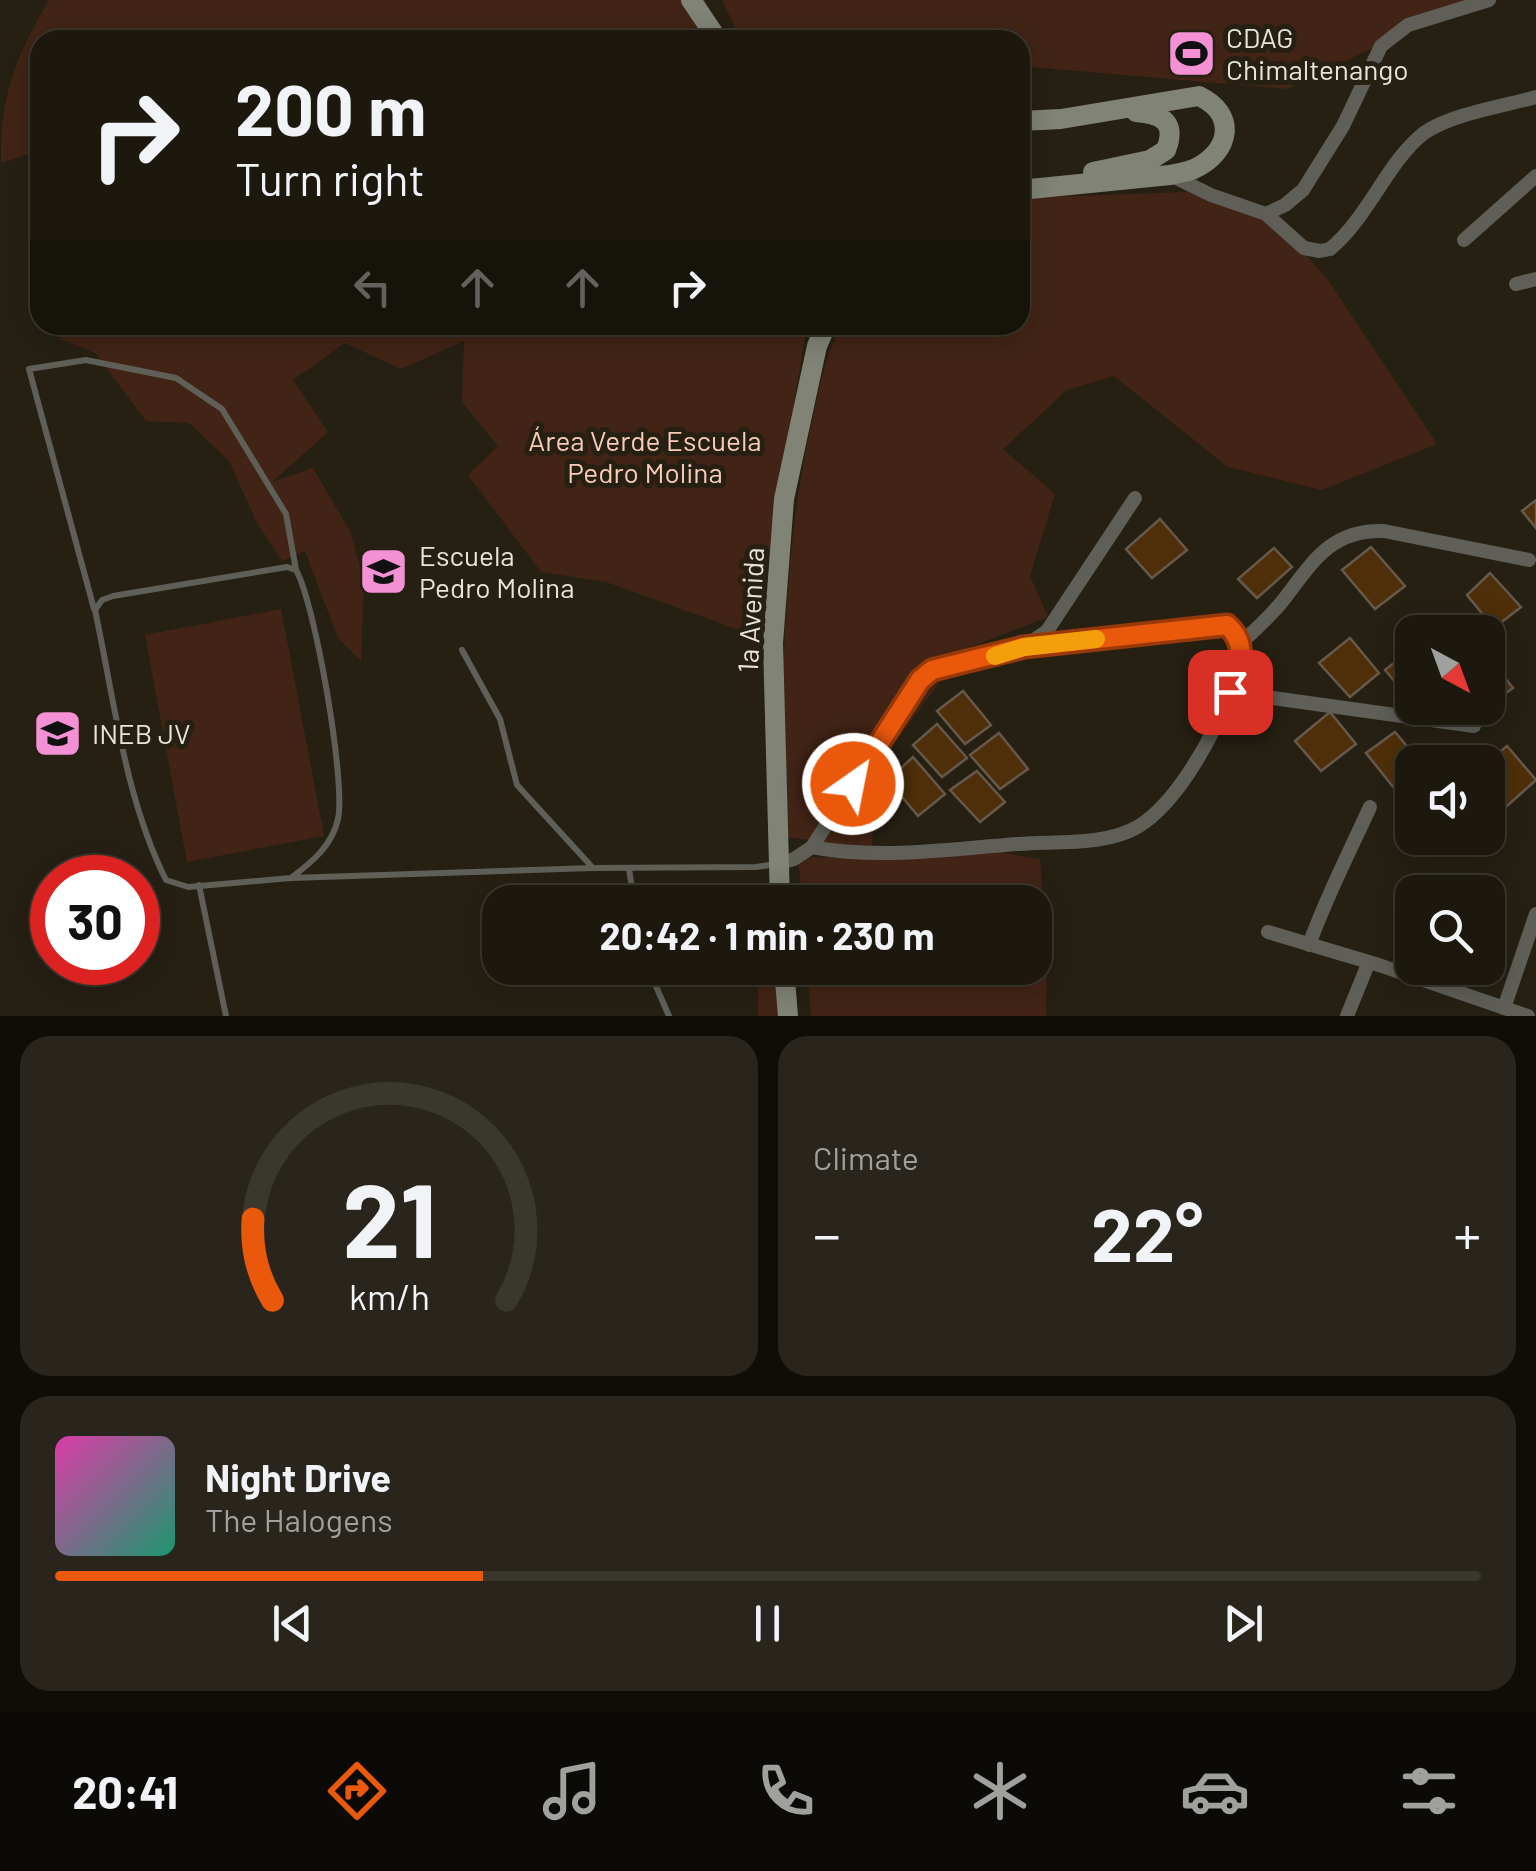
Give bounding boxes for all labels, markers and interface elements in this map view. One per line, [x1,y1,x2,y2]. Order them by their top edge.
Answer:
place label: CDAG Chimaltenango [1226,20,1409,86]
sports icon: CDAG Chimaltenango [1165,27,1217,79]
text: 200 m [235,66,426,150]
icon: right [70,70,200,200]
text: Turn right [235,151,425,205]
icon: left [345,260,400,315]
icon: ahead [450,260,505,315]
icon: ahead [555,260,610,315]
icon: right [660,260,715,315]
park label: Área Verde Escuela Pedro Molina [528,423,762,489]
place label: Escuela Pedro Molina [419,538,574,604]
school or university icon: Escuela Pedro Molina [358,545,410,597]
street label: 1a Avenida [730,546,770,674]
north arrow [1395,615,1505,725]
map controls [1395,615,1505,985]
pin [1188,650,1273,735]
icon: arrive [1203,665,1258,720]
school or university icon: INEB JV [31,707,83,759]
place label: INEB JV [92,716,191,750]
position arrow [801,732,905,836]
button: sound [1395,745,1505,855]
speed limit sign: 30 [30,855,160,985]
button: search [1395,875,1505,985]
text: 20:42 · 1 min · 230 m [600,912,934,958]
text: Climate [813,1138,919,1176]
text: 21 [342,1154,436,1279]
text: 22° [1091,1187,1203,1277]
text: − [813,1200,841,1266]
text: + [1453,1200,1481,1266]
text: km/h [349,1274,429,1317]
text: Night Drive [205,1454,391,1500]
text: The Halogens [205,1500,393,1538]
icon: previous [265,1596,320,1651]
icon: pause [740,1596,795,1651]
icon: next [1216,1596,1271,1651]
icon: directions [322,1756,392,1826]
icon: music [537,1756,607,1826]
icon: phone [751,1756,821,1826]
icon: climate [965,1756,1035,1826]
icon: car [1180,1756,1250,1826]
icon: filters [1394,1756,1464,1826]
text: 20:41 [72,1764,178,1818]

